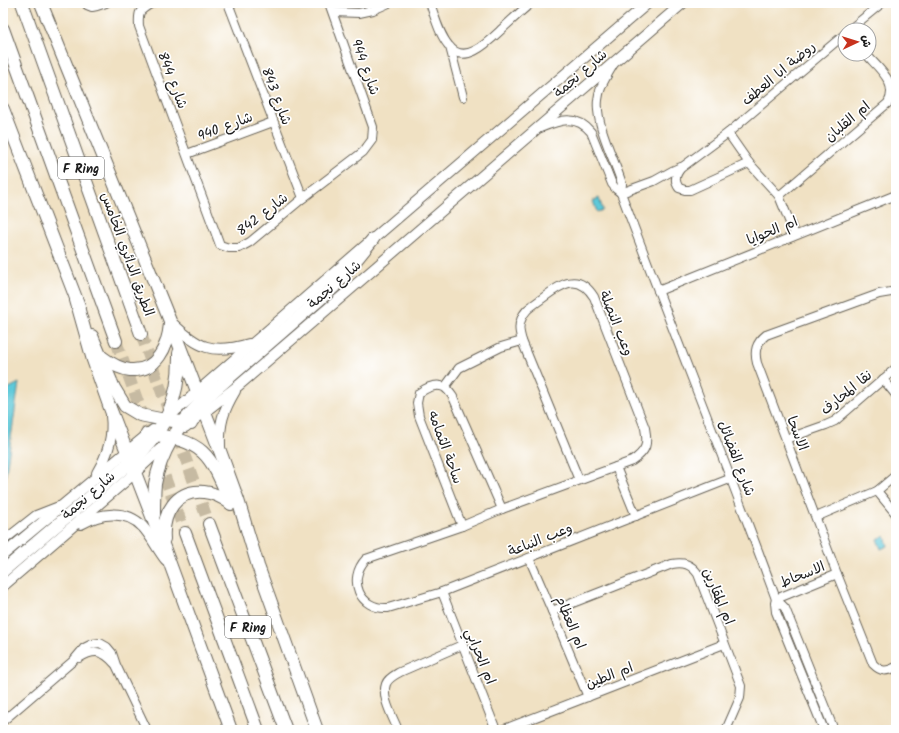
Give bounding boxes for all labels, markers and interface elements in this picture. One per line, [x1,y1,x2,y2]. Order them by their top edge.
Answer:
north arrow [837,22,877,62]
text: ش [857,35,875,48]
street label: شارع 944 [345,36,385,98]
street label: روضة ابا العطف [737,36,821,111]
street label: شارع نجمة [549,44,613,104]
street label: شارع 844 [151,49,193,112]
street label: شارع 843 [255,64,297,128]
street label: ام القلبان [820,96,875,148]
street label: شارع 940 [195,106,256,148]
road number: F Ring [58,157,104,179]
street label: شارع 842 [232,188,293,242]
street label: الطريق الدائري الخامس [94,189,160,320]
street label: ام الحوايا [743,211,801,251]
street label: شارع نجمة [303,255,367,315]
street label: وعب النصلة [593,287,639,359]
street label: نقا المحارف [816,365,877,421]
street label: ساحة الثمامه [422,408,469,487]
street label: الاسحا [780,413,814,454]
street label: شارع الفضائل [712,417,761,499]
street label: شارع نجمة [57,466,121,526]
street label: وعب النباعة [505,517,576,563]
street label: الاسحاط [776,556,828,594]
street label: ام المقارين [696,564,740,628]
street label: ام العظام [549,592,591,653]
road number: F Ring [225,616,271,638]
street label: ام الحرابي [458,625,501,688]
street label: ام الطين [582,657,636,695]

